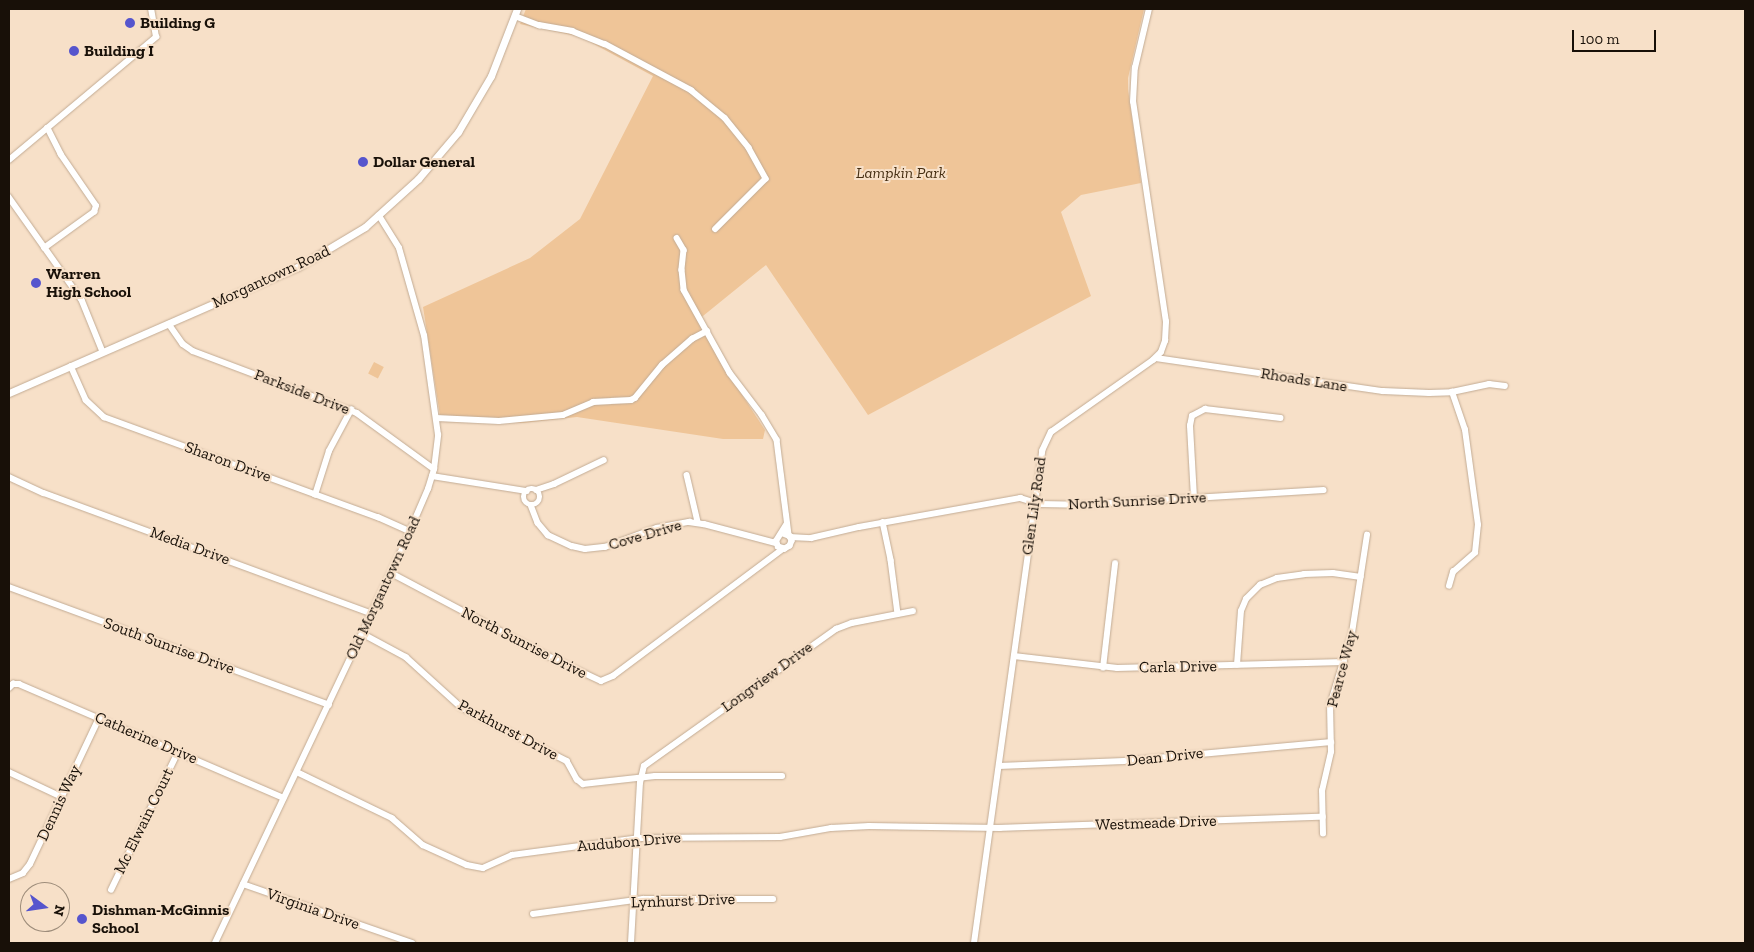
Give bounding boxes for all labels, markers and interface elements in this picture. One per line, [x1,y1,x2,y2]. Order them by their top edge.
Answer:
place label: Building G [140,13,215,33]
marker: Building G [124,17,136,29]
scale bar [1574,20,1658,52]
text: 100 m [1580,30,1619,48]
place label: Building I [84,41,154,61]
marker: Building I [68,45,80,57]
place label: Dollar General [373,152,475,172]
marker: Dollar General [357,156,369,168]
park label: Lampkin Park [856,163,946,183]
street label: Morgantown Road [209,241,333,313]
place label: Warren High School [46,264,131,302]
marker: Warren High School [30,277,42,289]
street label: Rhoads Lane [1259,364,1349,396]
street label: Parkside Drive [251,365,353,419]
street label: Sharon Drive [182,437,274,487]
street label: Glen Lily Road [1018,456,1050,556]
street label: North Sunrise Drive [1067,488,1207,514]
street label: Old Morgantown Road [341,513,425,663]
street label: Cove Drive [606,515,684,555]
street label: Media Drive [147,523,233,569]
street label: North Sunrise Drive [458,603,590,683]
street label: South Sunrise Drive [101,613,237,679]
street label: Pearce Way [1322,628,1362,710]
street label: Longview Drive [718,637,816,717]
street label: Carla Drive [1139,657,1217,677]
street label: Parkhurst Drive [455,696,561,764]
street label: Catherine Drive [92,708,200,768]
street label: Dean Drive [1126,743,1204,771]
street label: Dennis Way [33,762,85,844]
street label: Mc Elwain Court [110,765,178,877]
street label: Westmeade Drive [1095,811,1217,835]
street label: Audubon Drive [576,828,682,856]
north arrow [20,882,70,932]
street label: Virginia Drive [264,884,362,934]
street label: Lynhurst Drive [631,890,735,912]
place label: Dishman-McGinnis School [92,900,229,938]
text: N [50,903,69,918]
marker: Dishman-McGinnis School [76,913,88,925]

